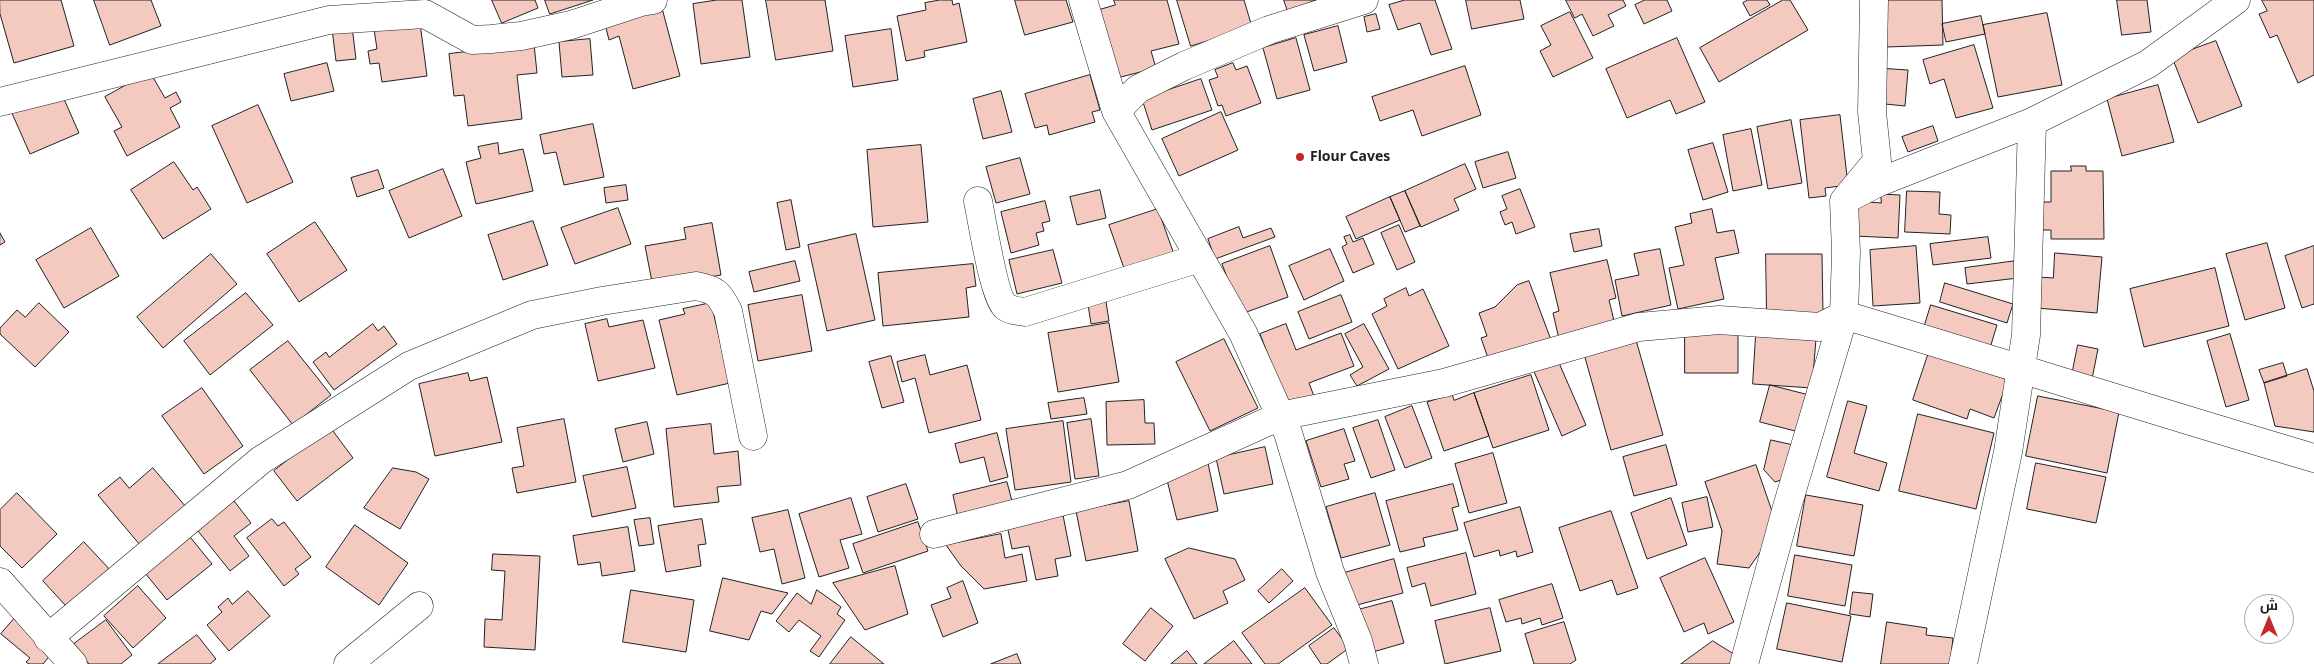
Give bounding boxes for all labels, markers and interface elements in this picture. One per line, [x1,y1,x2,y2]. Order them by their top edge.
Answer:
place label: Flour Caves [1310,149,1390,165]
marker: Flour Caves [1294,151,1306,163]
north arrow [2244,594,2294,644]
text: ش [2260,595,2278,614]

